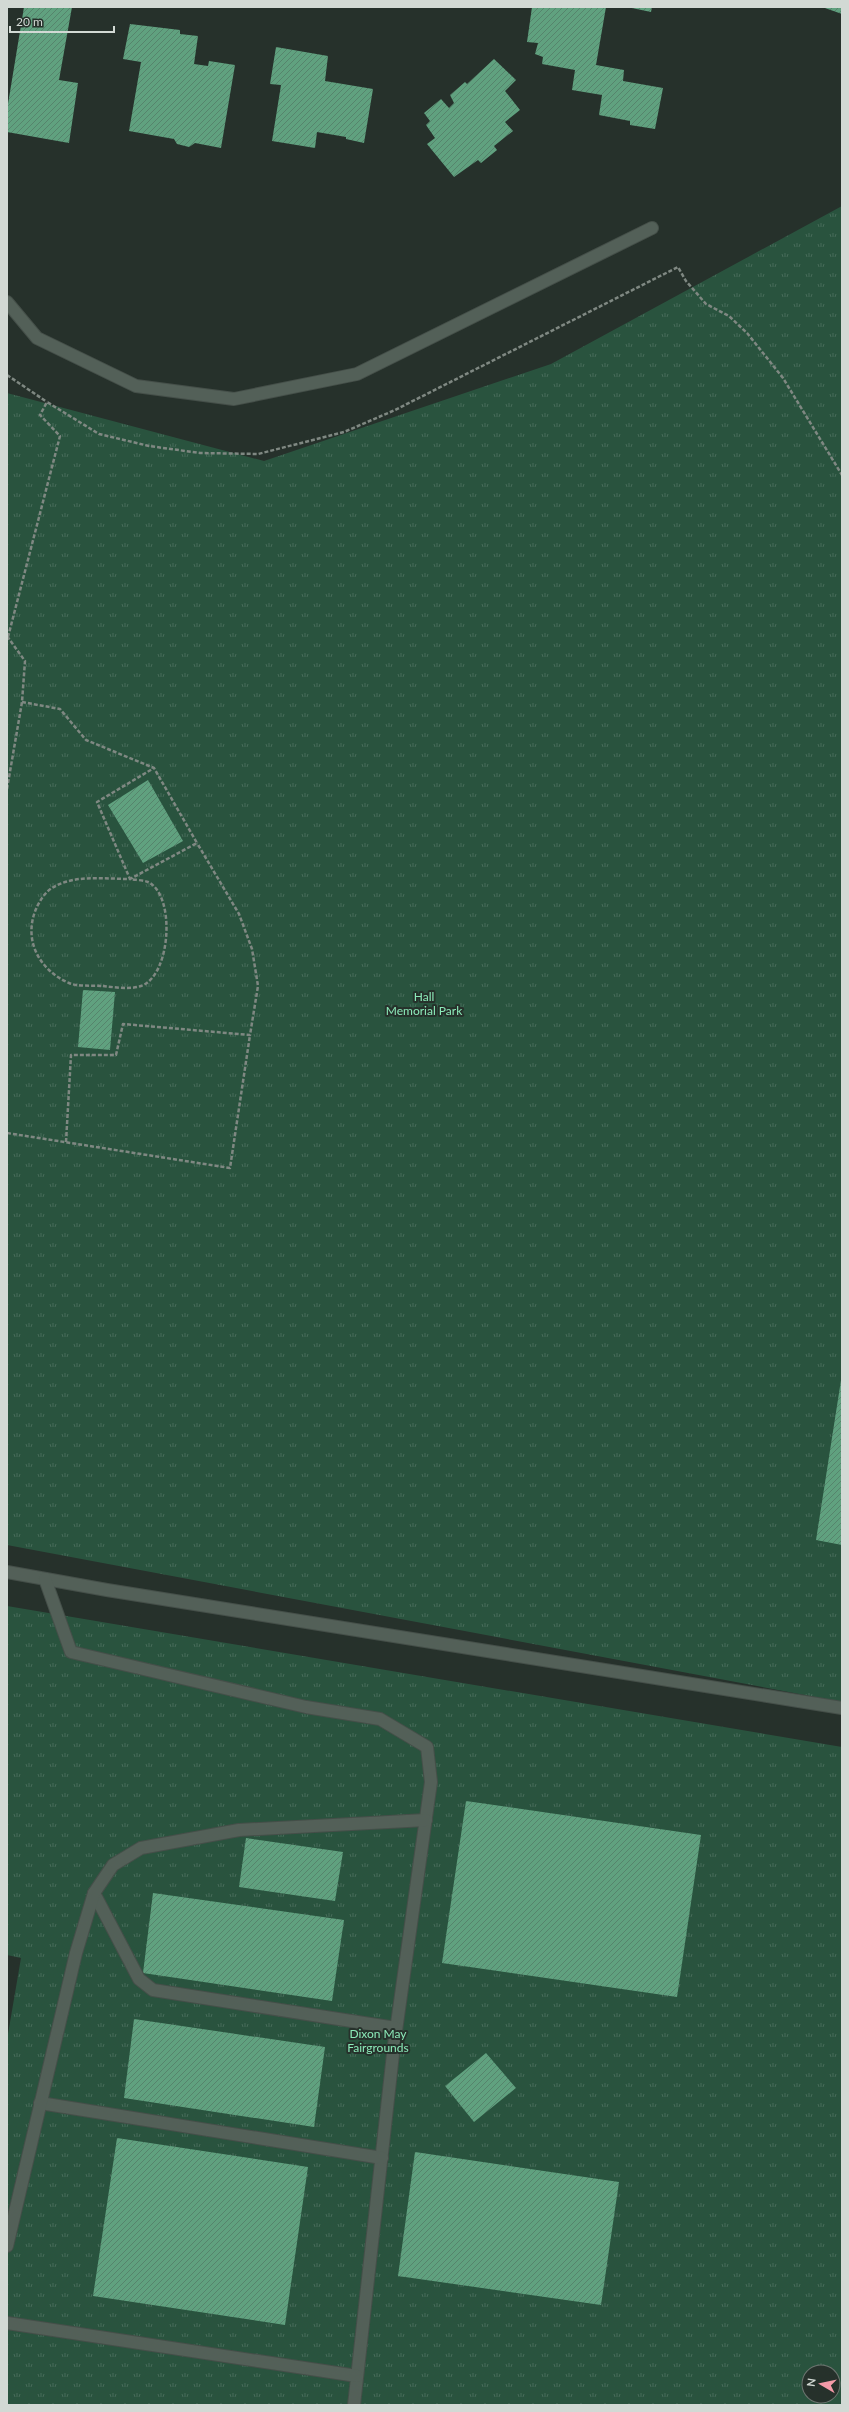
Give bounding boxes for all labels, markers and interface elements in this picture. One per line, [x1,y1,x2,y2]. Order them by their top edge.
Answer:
scale bar [10,8,114,34]
text: 20 m [16,14,43,29]
park label: Hall Memorial Park [386,989,463,1018]
park label: Dixon May Fairgrounds [347,2026,409,2055]
north arrow [801,2364,841,2404]
text: N [804,2377,818,2388]

